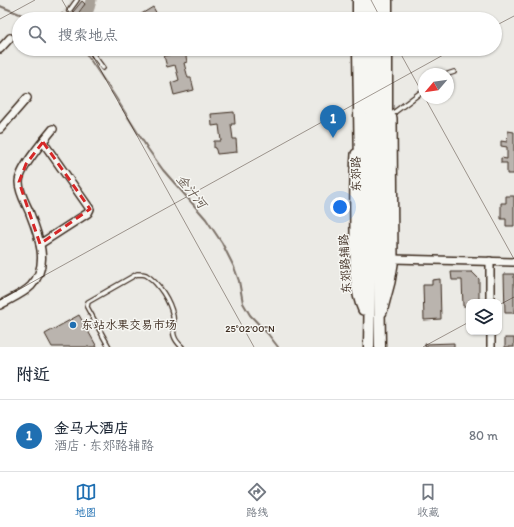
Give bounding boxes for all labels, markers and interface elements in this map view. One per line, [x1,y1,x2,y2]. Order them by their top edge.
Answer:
search box [12,12,502,56]
icon: search [26,23,48,45]
text: 搜索地点 [58,26,118,44]
north arrow [418,68,454,104]
pin: 1 [320,105,346,138]
street label: 东郊路 [349,156,363,192]
water label: 金汁河 [174,171,211,213]
your location [330,197,350,217]
street label: 东郊路辅路 [336,234,354,294]
map controls [466,299,502,335]
button: layers [466,299,502,335]
place label: 东站水果交易市场 [81,318,177,332]
marker: 东站水果交易市场 [68,320,78,330]
text: 25°02'00"N [225,322,275,335]
text: 附近 [16,364,50,384]
text: 金马大酒店 [54,419,129,437]
text: 1 [26,428,32,443]
text: 80 m [469,428,498,443]
text: 酒店 · 东郊路辅路 [54,438,154,453]
tab: 地图 [75,481,97,519]
tab: 路线 [246,481,268,519]
tab: 收藏 [417,481,439,519]

